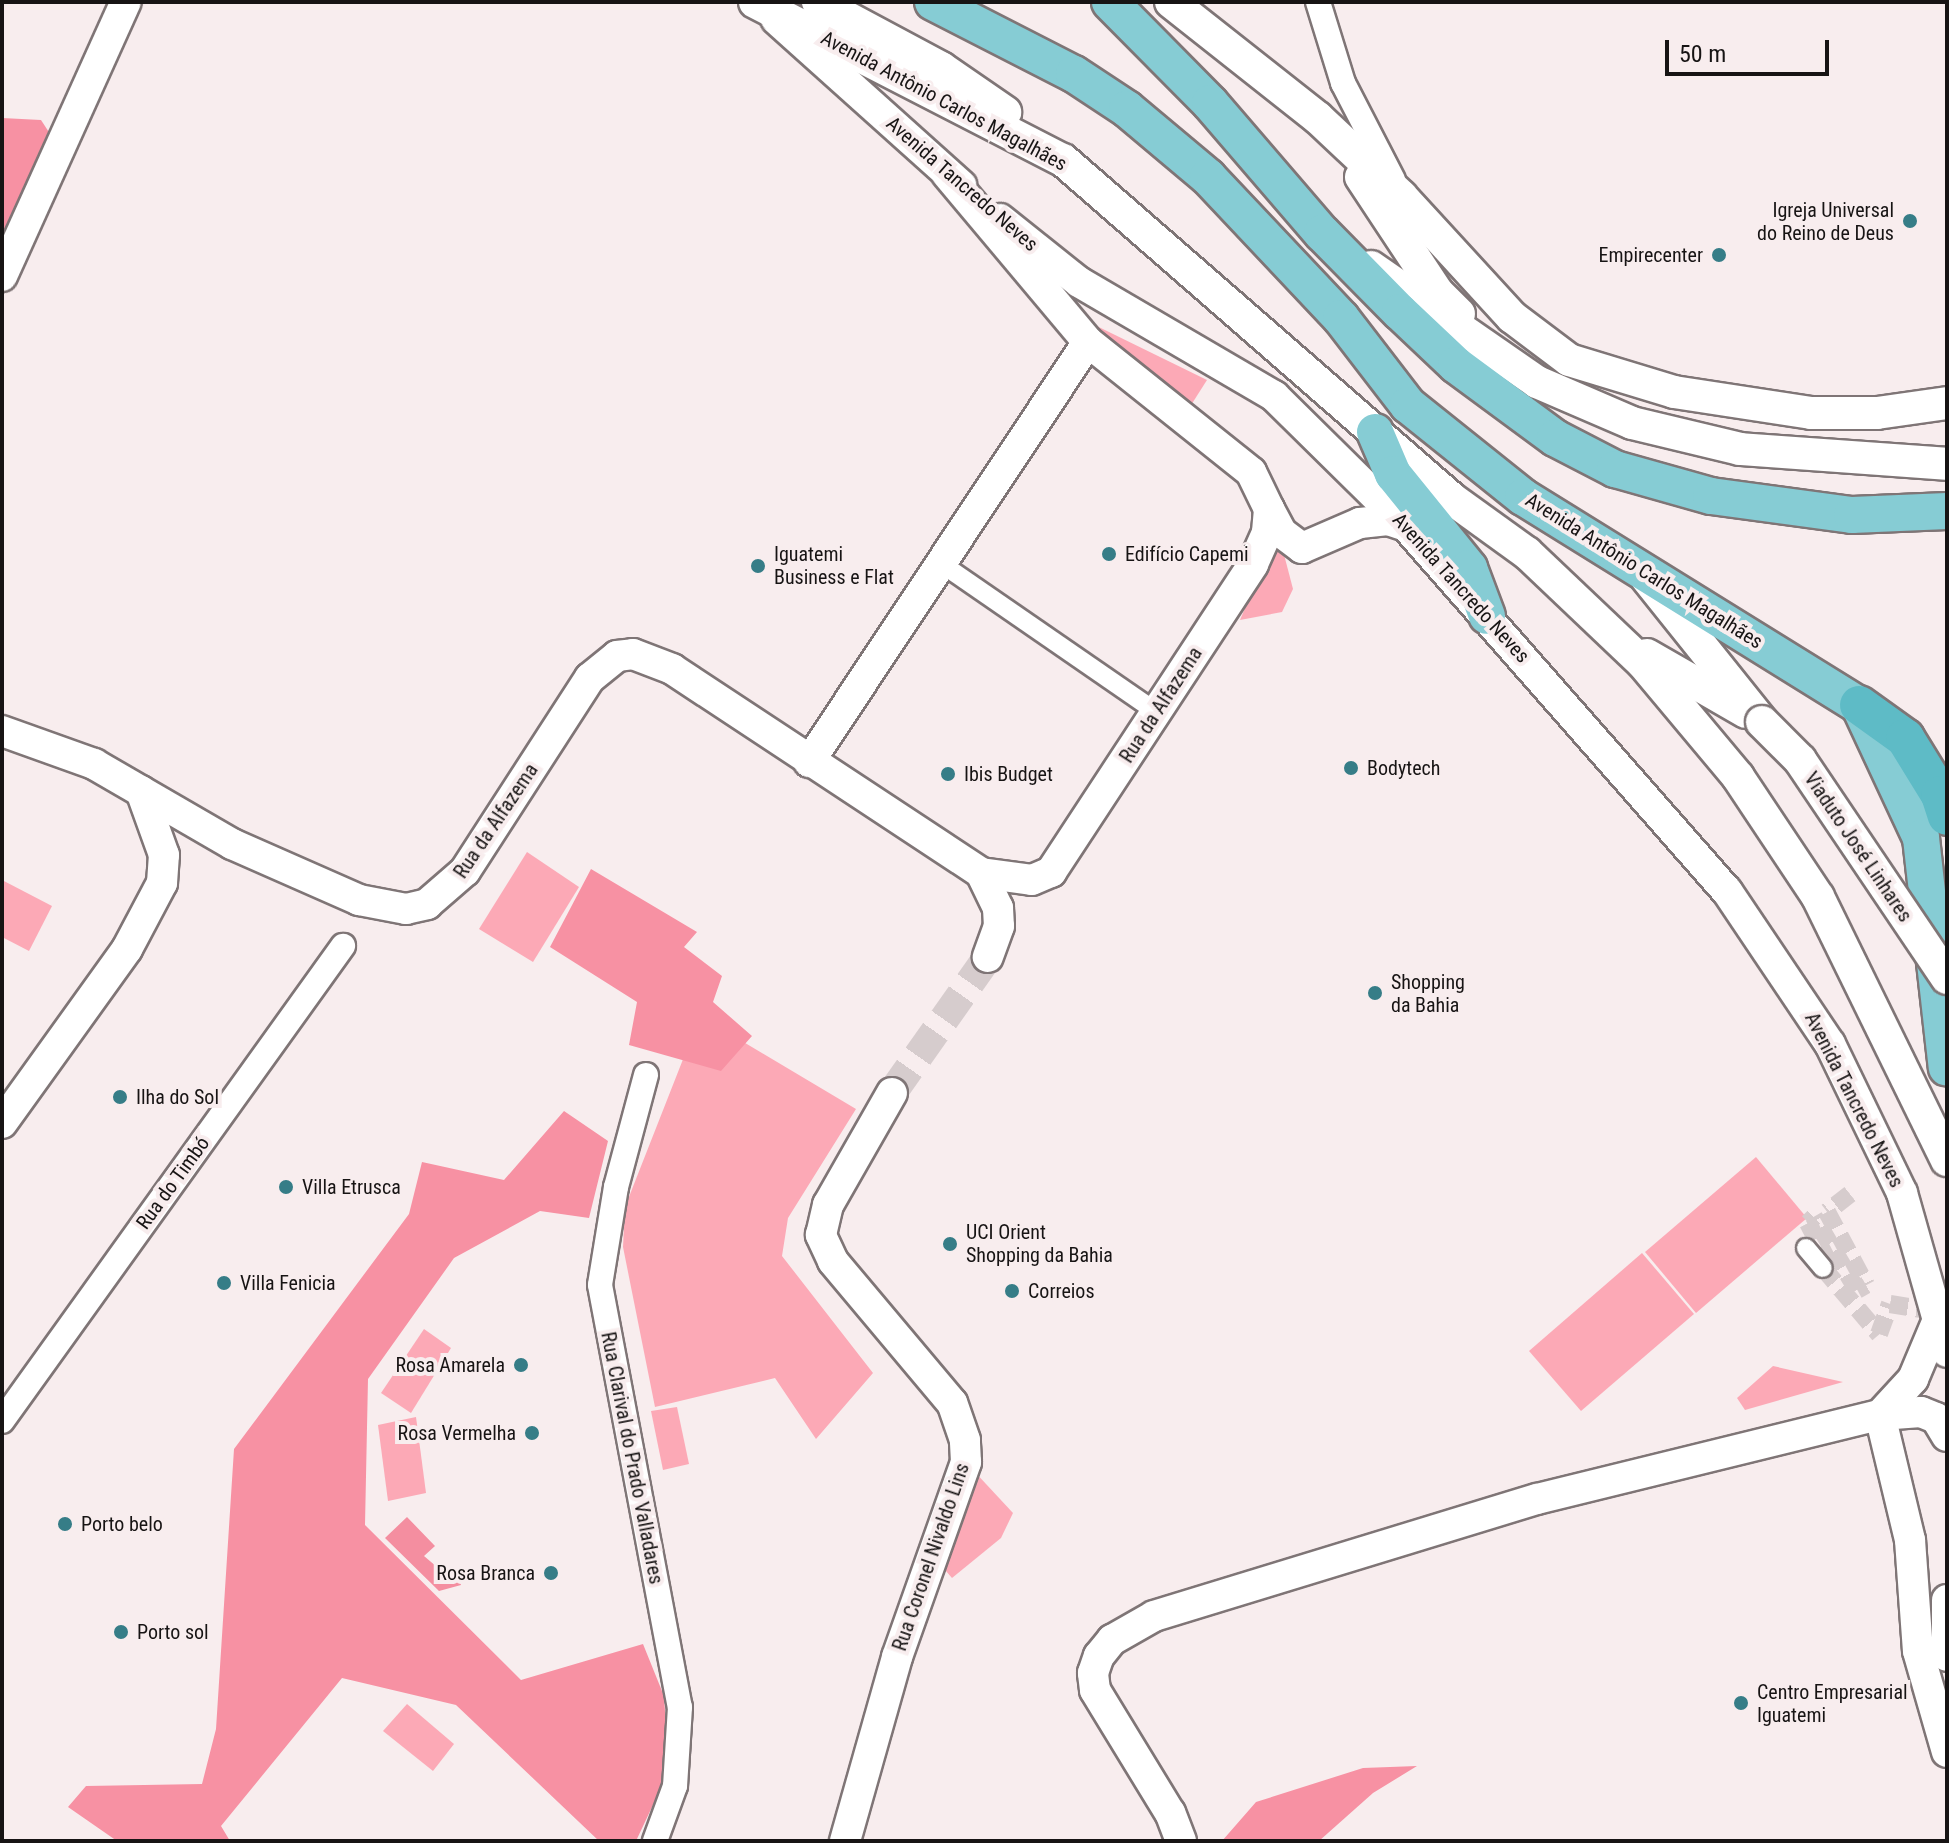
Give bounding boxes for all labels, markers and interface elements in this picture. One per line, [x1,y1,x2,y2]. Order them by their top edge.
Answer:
scale bar [1669,24,1833,74]
street label: Avenida Antônio Carlos Magalhães [817,26,1071,176]
text: 50 m [1679,40,1726,68]
street label: Avenida Tancredo Neves [881,111,1043,257]
place label: Igreja Universal do Reino de Deus [1757,198,1894,245]
marker: Igreja Universal do Reino de Deus [1901,212,1919,230]
place label: Empirecenter [1599,243,1703,267]
marker: Empirecenter [1710,246,1728,264]
street label: Avenida Antônio Carlos Magalhães [1521,488,1767,654]
street label: Avenida Tancredo Neves [1387,508,1535,668]
place label: Iguatemi Business e Flat [774,542,894,589]
place label: Edifício Capemi [1125,542,1249,566]
marker: Edifício Capemi [1100,545,1118,563]
marker: Iguatemi Business e Flat [749,557,767,575]
street label: Rua da Alfazema [1115,643,1207,767]
place label: Bodytech [1367,756,1440,780]
street label: Rua da Alfazema [449,759,543,883]
marker: Bodytech [1342,759,1360,777]
place label: Ibis Budget [964,762,1053,786]
marker: Ibis Budget [939,765,957,783]
street label: Viaduto José Linhares [1799,768,1917,926]
place label: Shopping da Bahia [1391,970,1465,1017]
marker: Shopping da Bahia [1366,984,1384,1002]
street label: Avenida Tancredo Neves [1799,1008,1909,1192]
place label: Ilha do Sol [136,1085,219,1109]
marker: Ilha do Sol [111,1088,129,1106]
street label: Rua do Timbó [131,1132,215,1234]
place label: Villa Etrusca [302,1175,401,1199]
marker: Villa Etrusca [277,1178,295,1196]
place label: UCI Orient Shopping da Bahia [966,1220,1113,1267]
marker: UCI Orient Shopping da Bahia [941,1235,959,1253]
place label: Villa Fenicia [240,1271,336,1295]
marker: Villa Fenicia [215,1274,233,1292]
place label: Correios [1028,1279,1095,1303]
marker: Correios [1003,1282,1021,1300]
street label: Rua Clarival do Prado Valladares [596,1330,668,1586]
place label: Rosa Amarela [395,1353,505,1377]
marker: Rosa Amarela [512,1356,530,1374]
place label: Rosa Vermelha [398,1421,516,1445]
marker: Rosa Vermelha [523,1424,541,1442]
street label: Rua Coronel Nivaldo Lins [888,1460,974,1654]
place label: Porto belo [81,1512,163,1536]
marker: Porto belo [56,1515,74,1533]
place label: Rosa Branca [436,1561,535,1585]
marker: Rosa Branca [542,1564,560,1582]
place label: Porto sol [137,1620,209,1644]
marker: Porto sol [112,1623,130,1641]
place label: Centro Empresarial Iguatemi [1757,1680,1908,1727]
marker: Centro Empresarial Iguatemi [1732,1694,1750,1712]

